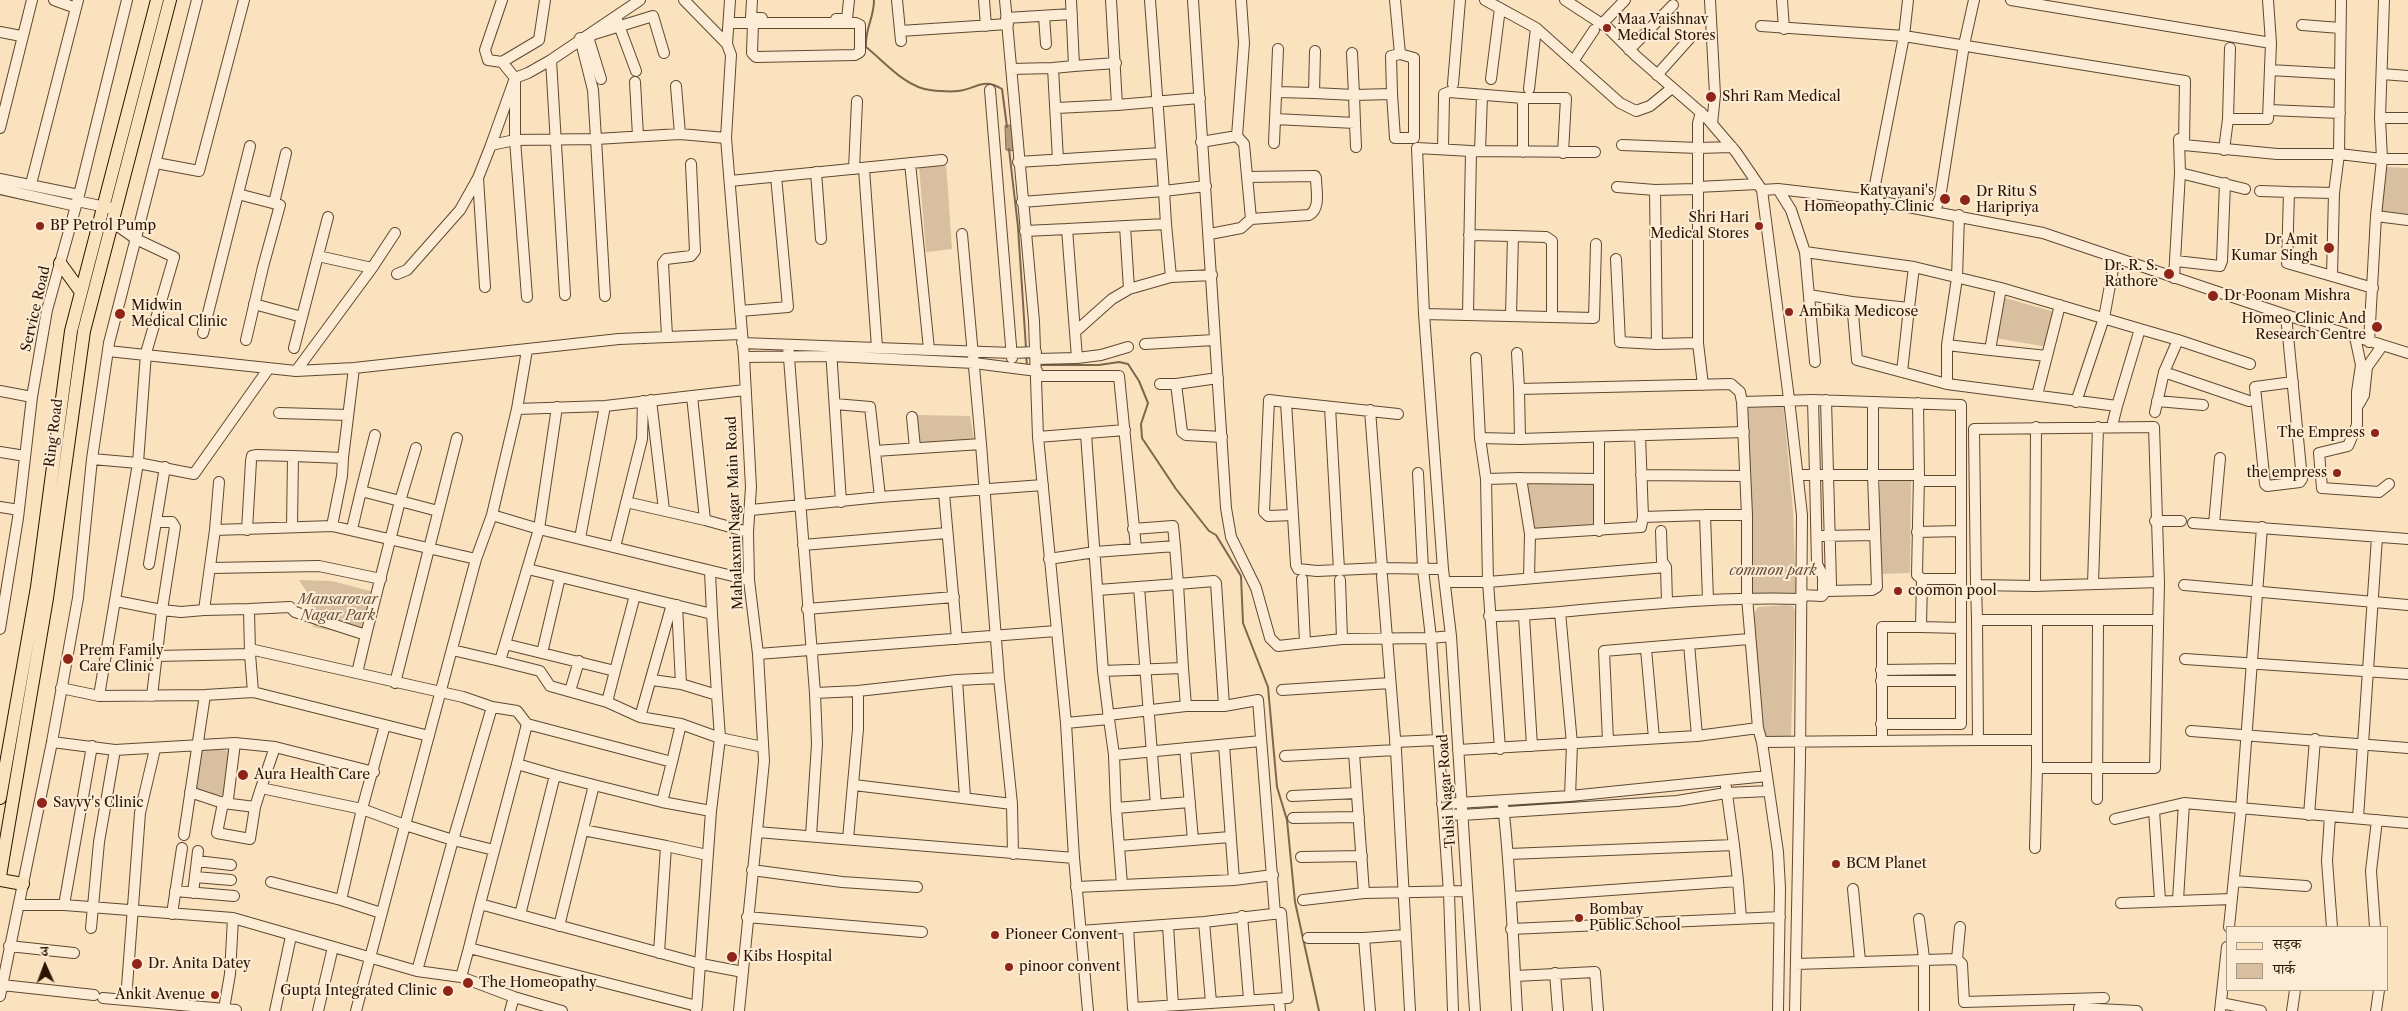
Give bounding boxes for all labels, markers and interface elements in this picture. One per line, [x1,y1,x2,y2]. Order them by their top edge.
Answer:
place label: Maa Vaishnav Medical Stores [1617,12,1716,44]
marker: Maa Vaishnav Medical Stores [1601,22,1613,34]
place label: Shri Ram Medical [1722,89,1841,105]
marker: Shri Ram Medical [1704,90,1718,104]
place label: Katyayani's Homeopathy Clinic [1804,183,1934,216]
place label: Dr Ritu S Haripriya [1976,184,2039,216]
marker: Katyayani's Homeopathy Clinic [1938,192,1952,206]
marker: Dr Ritu S Haripriya [1958,193,1972,207]
place label: Shri Hari Medical Stores [1650,210,1749,242]
place label: BP Petrol Pump [50,218,156,234]
marker: BP Petrol Pump [34,220,46,232]
marker: Shri Hari Medical Stores [1753,220,1765,232]
place label: Dr Amit Kumar Singh [2231,232,2318,264]
marker: Dr Amit Kumar Singh [2322,241,2336,255]
place label: Dr. R. S. Rathore [2104,258,2158,290]
street label: Service Road [18,264,54,354]
marker: Dr. R. S. Rathore [2162,267,2176,281]
place label: Dr Poonam Mishra [2224,288,2350,304]
marker: Dr Poonam Mishra [2206,289,2220,303]
place label: Midwin Medical Clinic [131,298,228,331]
place label: Ambika Medicose [1799,304,1918,320]
marker: Ambika Medicose [1783,306,1795,318]
marker: Midwin Medical Clinic [113,307,127,321]
place label: Homeo Clinic And Research Centre [2242,311,2366,344]
marker: Homeo Clinic And Research Centre [2370,320,2384,334]
street label: Ring Road [41,398,67,468]
street label: Mahalaxmi Nagar Main Road [723,416,747,610]
place label: The Empress [2277,425,2365,441]
marker: The Empress [2369,427,2381,439]
place label: the empress [2246,465,2327,481]
marker: the empress [2331,467,2343,479]
park label: common park [1729,563,1817,579]
place label: coomon pool [1908,583,1997,599]
marker: coomon pool [1892,585,1904,597]
park label: Mansarovar Nagar Park [298,592,378,624]
place label: Prem Family Care Clinic [79,643,164,676]
marker: Prem Family Care Clinic [61,652,75,666]
street label: Tulsi Nagar Road [1435,733,1459,849]
place label: Aura Health Care [254,767,370,783]
marker: Aura Health Care [236,768,250,782]
place label: Savvy's Clinic [53,795,144,811]
marker: Savvy's Clinic [35,796,49,810]
place label: BCM Planet [1846,856,1927,872]
marker: BCM Planet [1830,858,1842,870]
place label: Bombay Public School [1589,902,1681,934]
marker: Bombay Public School [1573,912,1585,924]
legend [2226,926,2388,991]
place label: Pioneer Convent [1005,927,1118,943]
marker: Pioneer Convent [989,929,1001,941]
text: सड़क [2273,934,2301,953]
north arrow [20,941,70,991]
text: उ [41,942,48,960]
place label: Kibs Hospital [743,949,832,965]
marker: Kibs Hospital [725,950,739,964]
place label: Dr. Anita Datey [148,956,251,972]
marker: Dr. Anita Datey [130,957,144,971]
place label: pinoor convent [1019,959,1121,975]
text: पार्क [2273,959,2295,978]
marker: pinoor convent [1003,961,1015,973]
place label: The Homeopathy [479,975,597,991]
marker: The Homeopathy [461,976,475,990]
place label: Gupta Integrated Clinic [280,983,437,999]
marker: Gupta Integrated Clinic [441,984,455,998]
place label: Ankit Avenue [115,987,205,1003]
marker: Ankit Avenue [209,989,221,1001]

